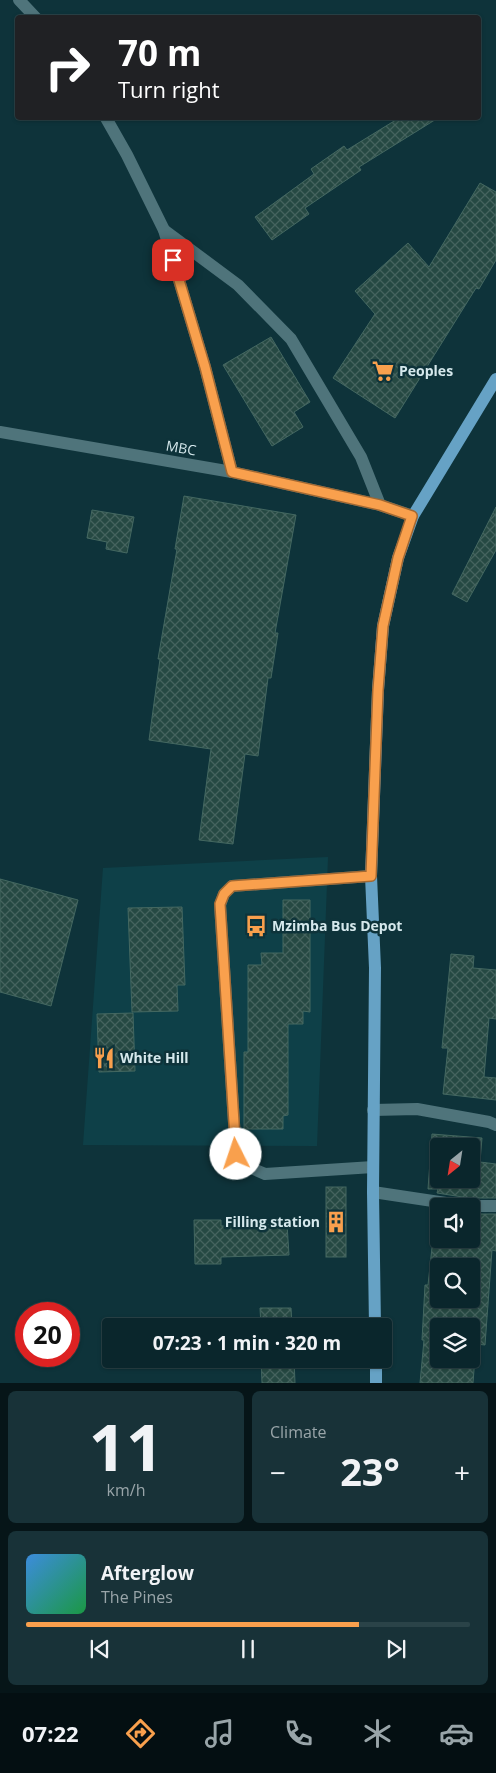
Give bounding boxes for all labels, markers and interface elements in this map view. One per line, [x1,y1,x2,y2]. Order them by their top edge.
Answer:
text: 70 m [118,29,201,76]
icon: right [35,35,100,100]
text: Turn right [118,74,220,104]
pin [152,239,194,281]
icon: arrive [159,246,187,274]
supermarket icon: Peoples [370,358,396,384]
place label: Peoples [399,361,453,380]
street label: MBC [164,436,198,460]
bus stop icon: Mzimba Bus Depot [243,913,269,939]
place label: Mzimba Bus Depot [272,916,402,935]
restaurant icon: White Hill [91,1045,117,1071]
place label: White Hill [120,1048,189,1067]
position arrow [209,1127,261,1179]
north arrow [430,1138,480,1188]
map controls [430,1138,480,1368]
button: sound [430,1198,480,1248]
building icon: Filling station [323,1209,349,1235]
place label: Filling station [225,1212,320,1231]
button: search [430,1258,480,1308]
speed limit sign: 20 [15,1302,80,1367]
button: layers [430,1318,480,1368]
text: 07:23 · 1 min · 320 m [153,1330,341,1356]
text: 11 [89,1402,163,1490]
text: Climate [270,1421,327,1443]
text: 23° [340,1445,400,1497]
text: − [270,1453,286,1491]
text: + [454,1453,470,1491]
text: km/h [107,1479,145,1501]
text: Afterglow [101,1560,194,1586]
text: The Pines [101,1586,173,1608]
icon: previous [86,1635,114,1663]
icon: pause [234,1635,262,1663]
icon: next [382,1635,410,1663]
icon: directions [123,1716,158,1751]
icon: music [202,1716,237,1751]
icon: phone [281,1716,316,1751]
icon: climate [360,1716,395,1751]
icon: car [439,1716,474,1751]
text: 07:22 [22,1718,79,1748]

